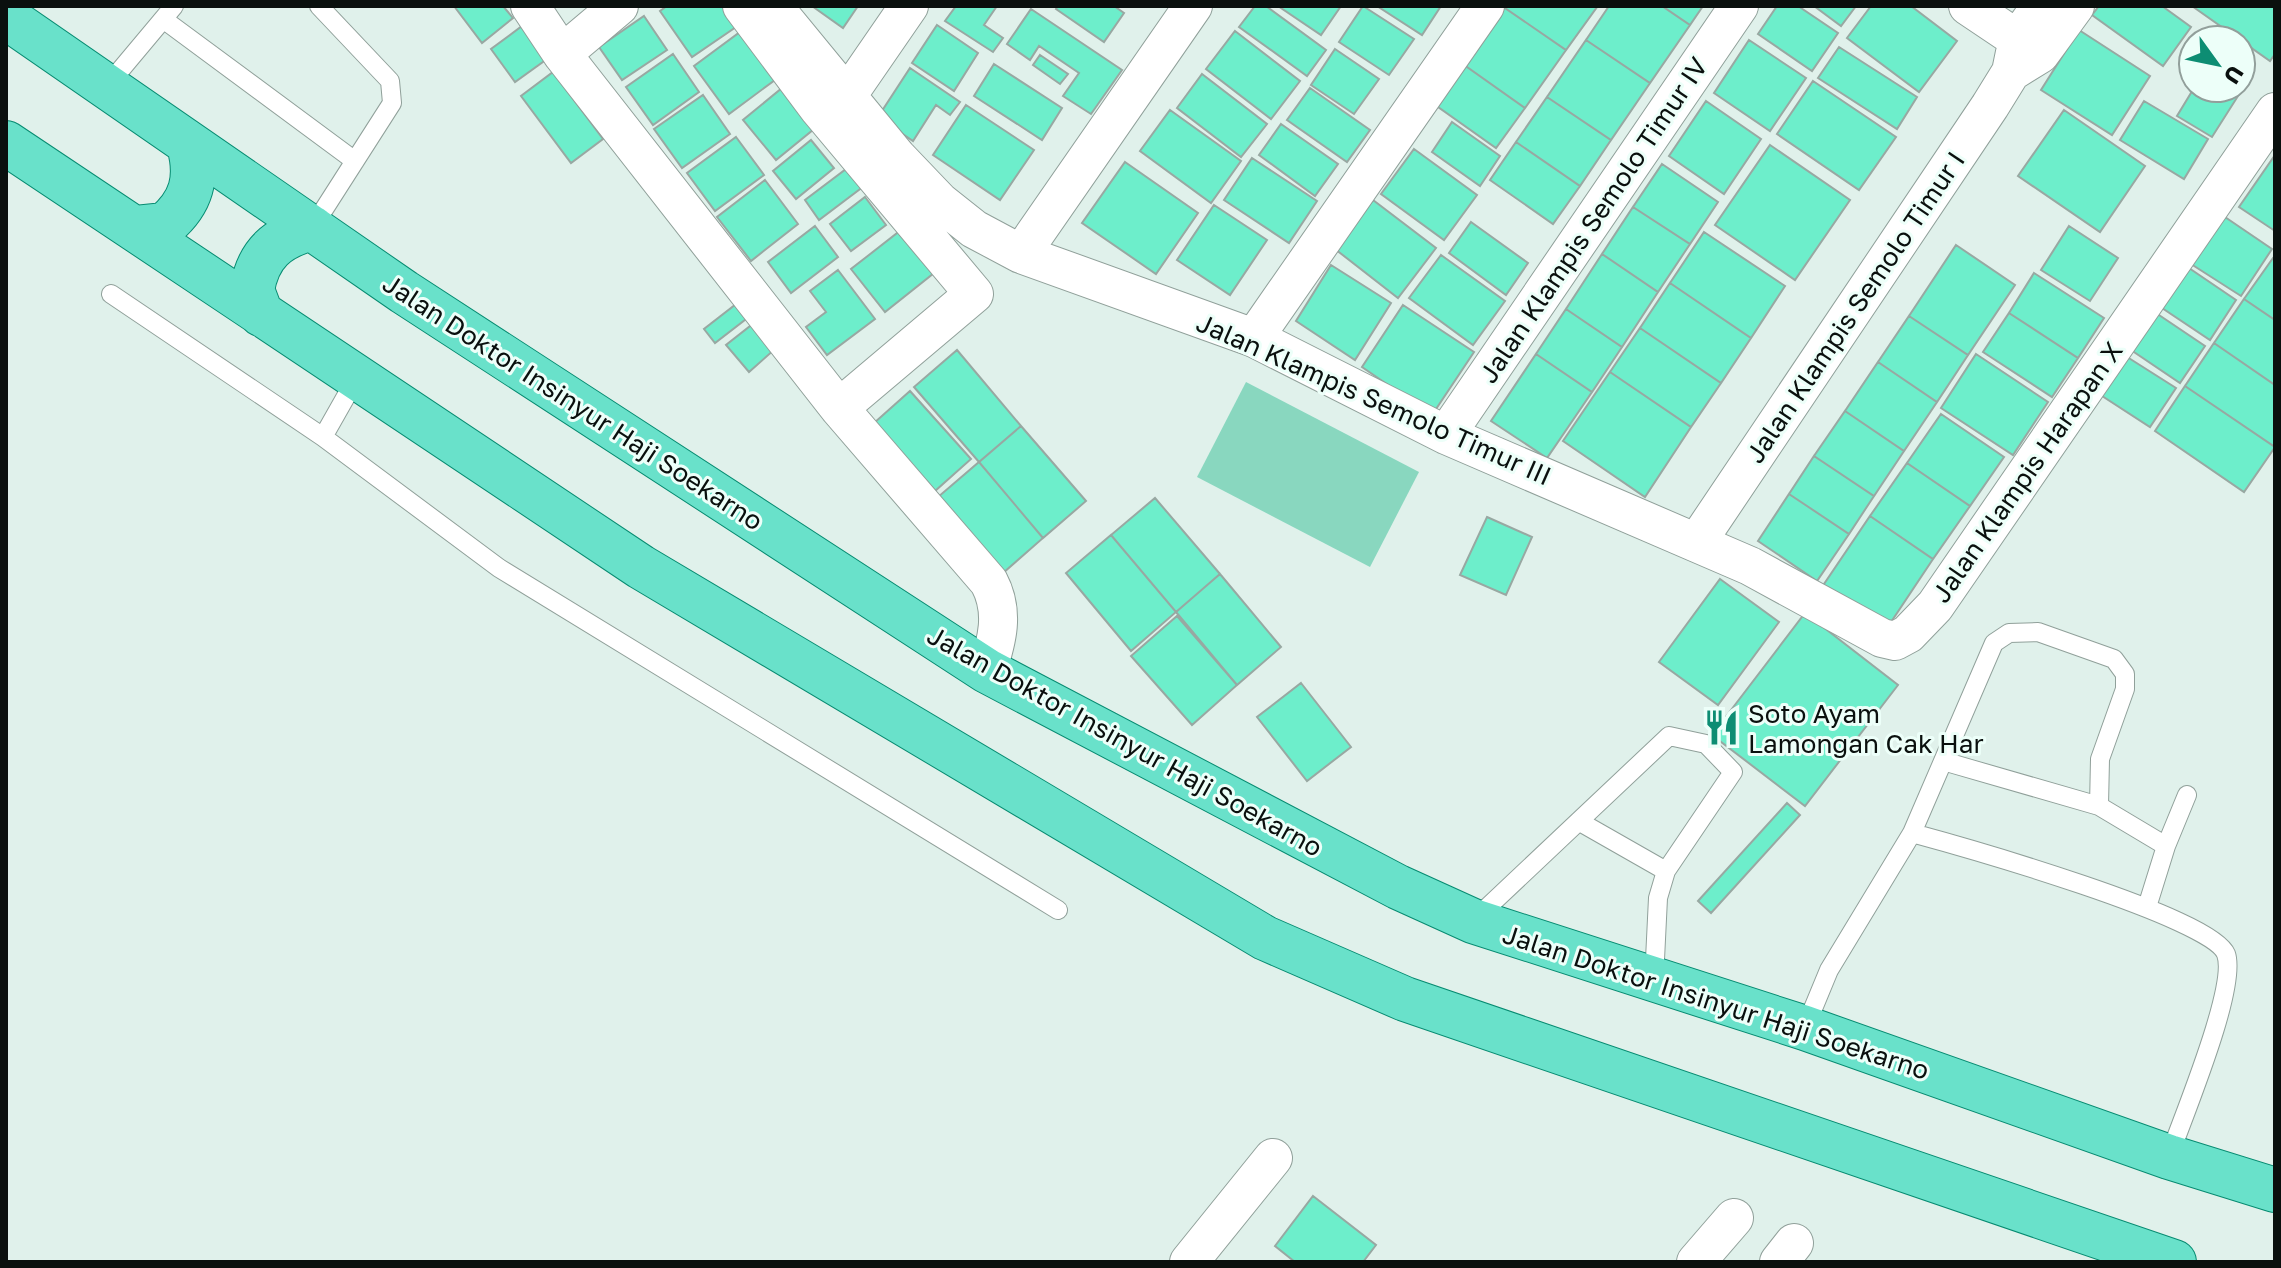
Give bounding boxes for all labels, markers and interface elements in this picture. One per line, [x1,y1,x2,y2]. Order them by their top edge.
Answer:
north arrow [2177,24,2257,104]
street label: Jalan Klampis Semolo Timur IV [1472,51,1714,389]
text: U [2218,61,2250,89]
street label: Jalan Klampis Semolo Timur I [1739,146,1971,468]
street label: Jalan Doktor Insinyur Haji Soekarno [377,267,769,537]
street label: Jalan Klampis Semolo Timur III [1192,307,1556,491]
street label: Jalan Klampis Harapan X [1925,336,2129,608]
street label: Jalan Doktor Insinyur Haji Soekarno [922,619,1328,863]
place label: Soto Ayam Lamongan Cak Har [1748,698,1984,759]
restaurant icon: Soto Ayam Lamongan Cak Har [1703,709,1741,747]
street label: Jalan Doktor Insinyur Haji Soekarno [1499,918,1933,1086]

